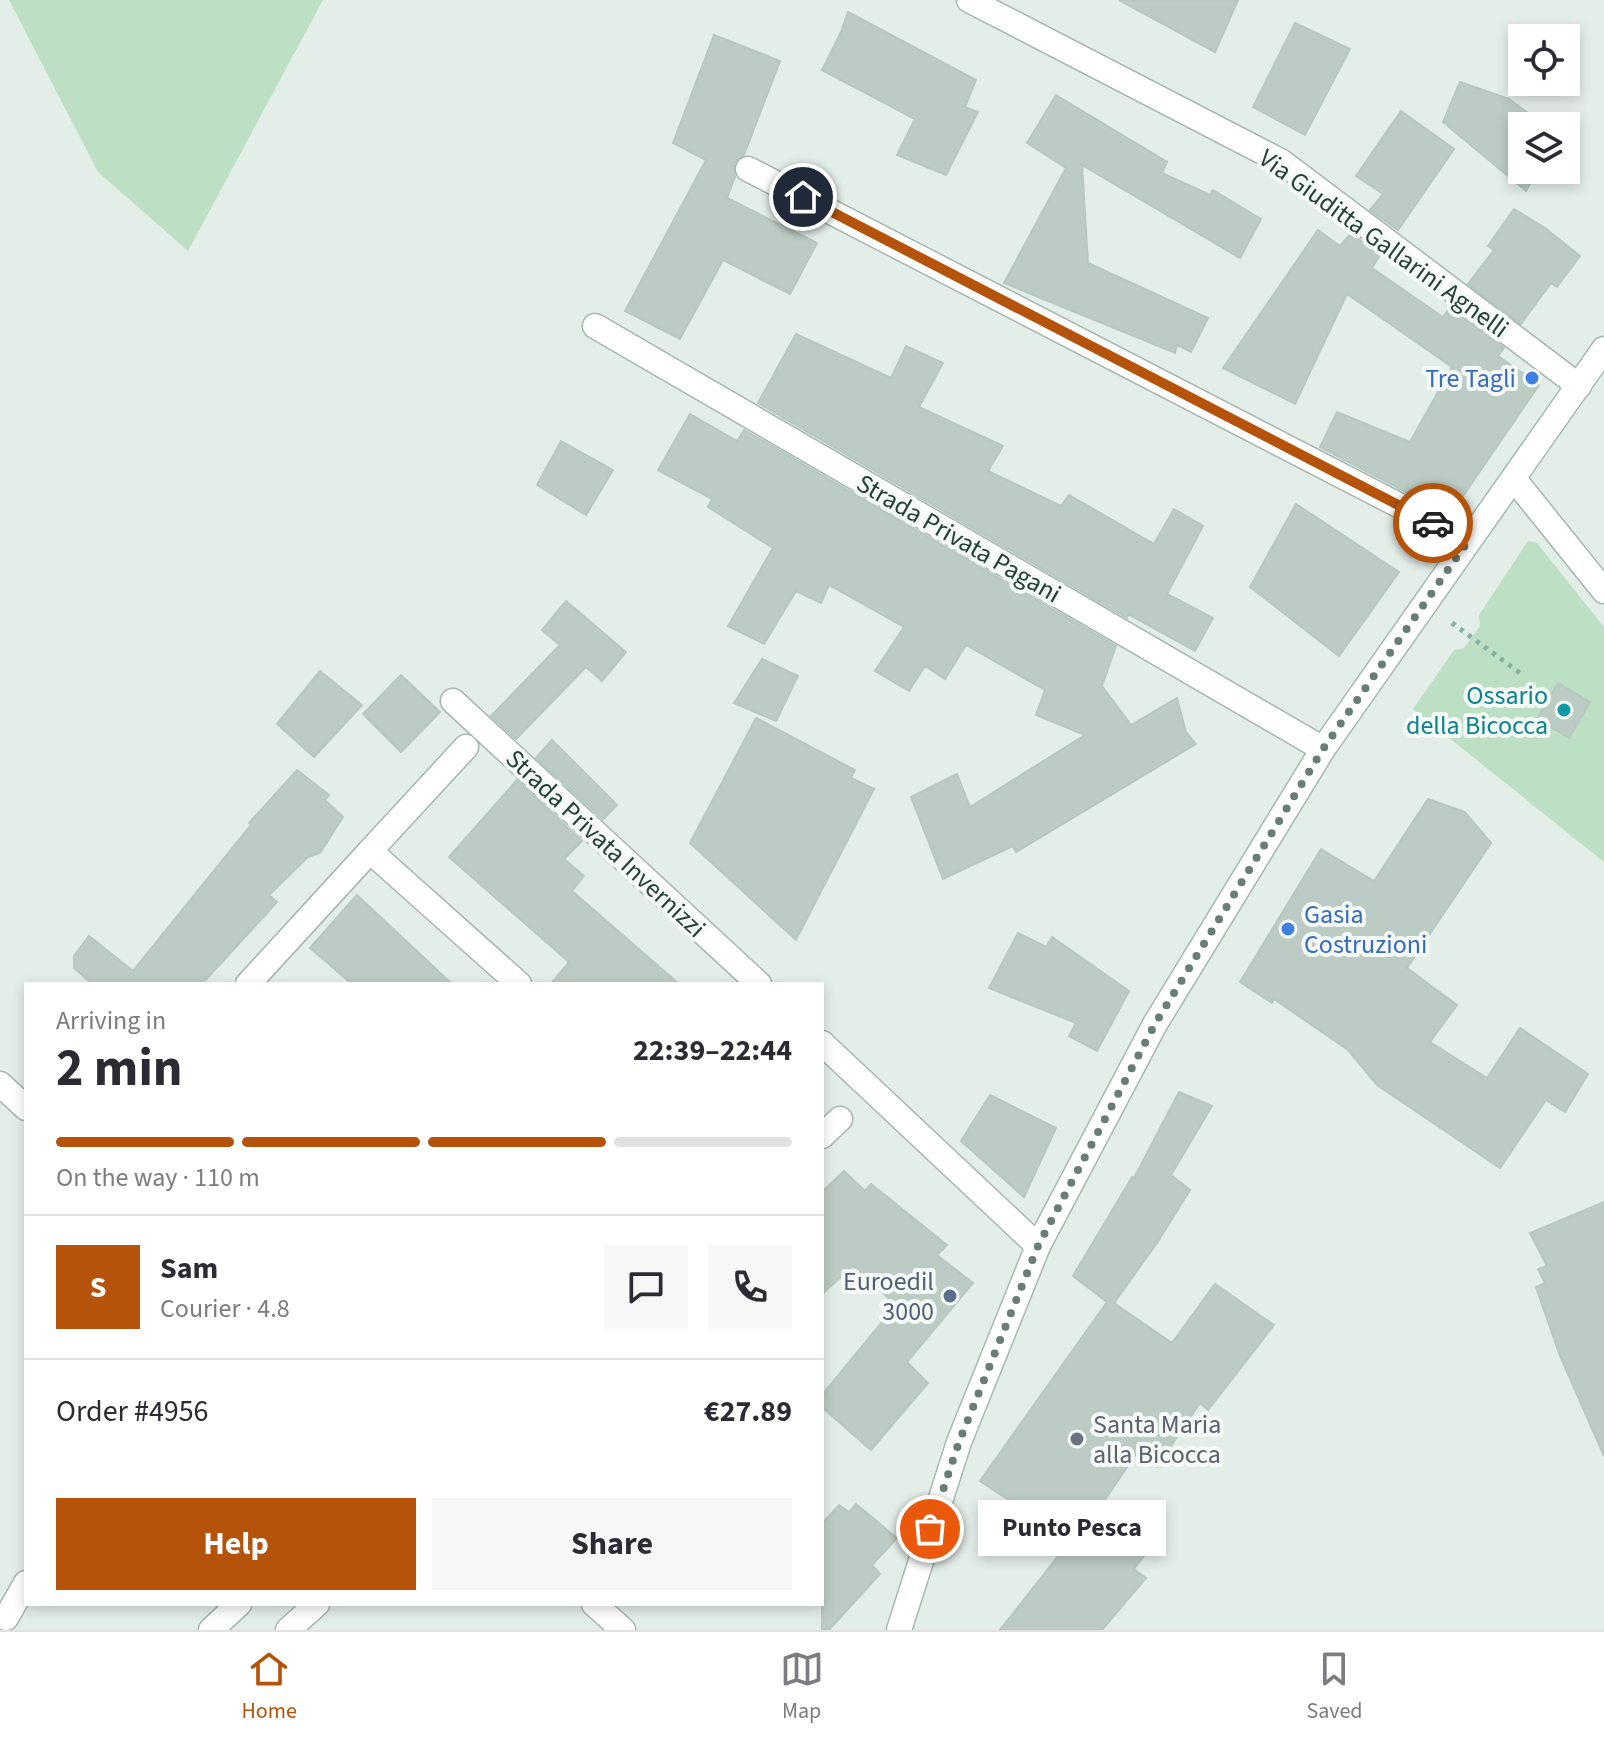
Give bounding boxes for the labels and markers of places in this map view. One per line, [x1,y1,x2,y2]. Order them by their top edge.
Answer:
pin [769,163,837,231]
place label: Tre Tagli [1425,360,1516,397]
marker: Tre Tagli [1523,369,1541,387]
place label: Ossario della Bicocca [1406,677,1548,744]
marker: Ossario della Bicocca [1555,701,1573,719]
place label: Gasia Costruzioni [1304,896,1427,963]
marker: Gasia Costruzioni [1279,920,1297,938]
place label: Euroedil 3000 [843,1263,934,1330]
marker: Euroedil 3000 [941,1287,959,1305]
place label: Santa Maria alla Bicocca [1093,1406,1221,1473]
marker: Santa Maria alla Bicocca [1068,1430,1086,1448]
pin [896,1495,964,1563]
callout: Punto Pesca [978,1501,1166,1557]

